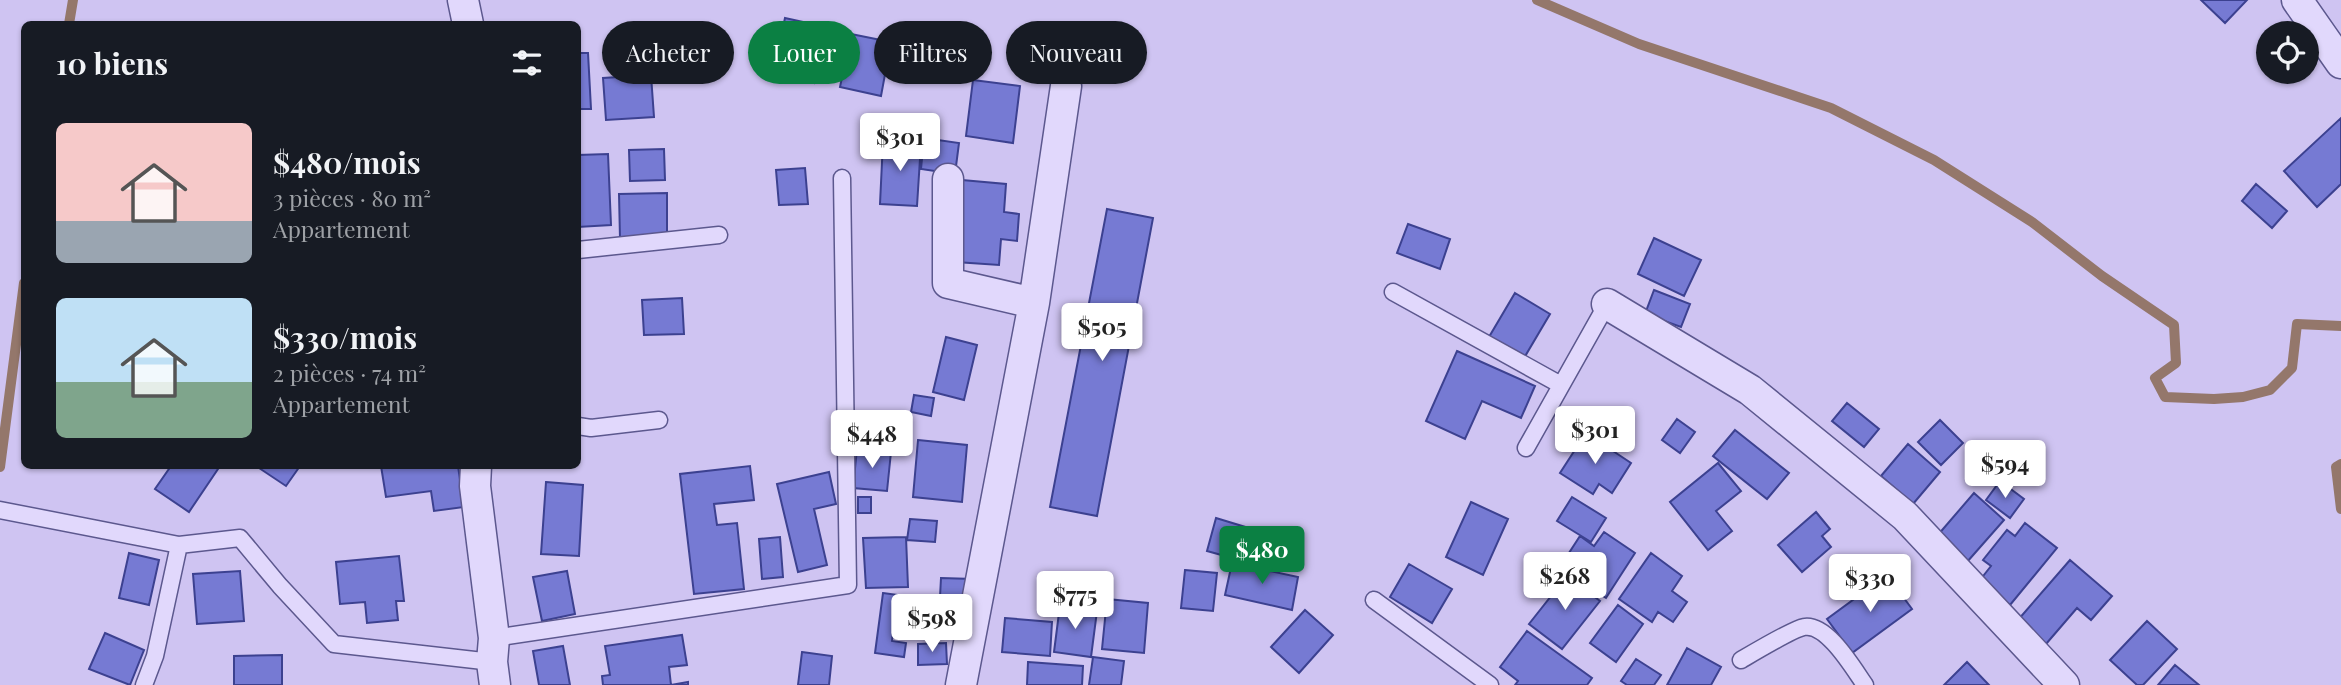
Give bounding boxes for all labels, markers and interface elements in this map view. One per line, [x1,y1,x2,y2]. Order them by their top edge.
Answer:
chip: Acheter [602,21,734,84]
chip: Louer [748,21,860,84]
chip: Filtres [874,21,992,84]
chip: Nouveau [1006,21,1147,84]
map controls [2256,21,2319,84]
button: locate [2256,21,2319,84]
text: 10 biens [56,43,168,83]
icon: filters [508,44,546,82]
pin: $301 [859,114,941,173]
text: $301 [876,120,924,151]
text: $480/mois [273,142,421,182]
icon: home [112,151,196,235]
text: 3 pièces · 80 m² [273,182,431,213]
text: Appartement [273,213,410,244]
pin: $505 [1061,304,1143,363]
text: $505 [1077,310,1127,341]
text: $330/mois [273,317,417,357]
icon: home [112,326,196,410]
text: 2 pièces · 74 m² [273,357,426,388]
text: Appartement [273,388,410,419]
pin: $301 [1554,406,1636,466]
pin: $448 [831,410,913,470]
text: $301 [1571,413,1619,444]
text: $448 [847,417,897,448]
pin: $594 [1964,440,2046,500]
text: $594 [1981,447,2029,478]
pin: $480 [1221,526,1303,586]
text: $480 [1235,533,1289,564]
pin: $268 [1524,552,1606,612]
pin: $330 [1829,554,1911,614]
text: $268 [1539,559,1591,590]
text: $330 [1845,561,1895,592]
pin: $775 [1034,572,1116,631]
text: $775 [1053,578,1097,609]
pin: $598 [891,594,973,654]
text: $598 [907,601,957,632]

